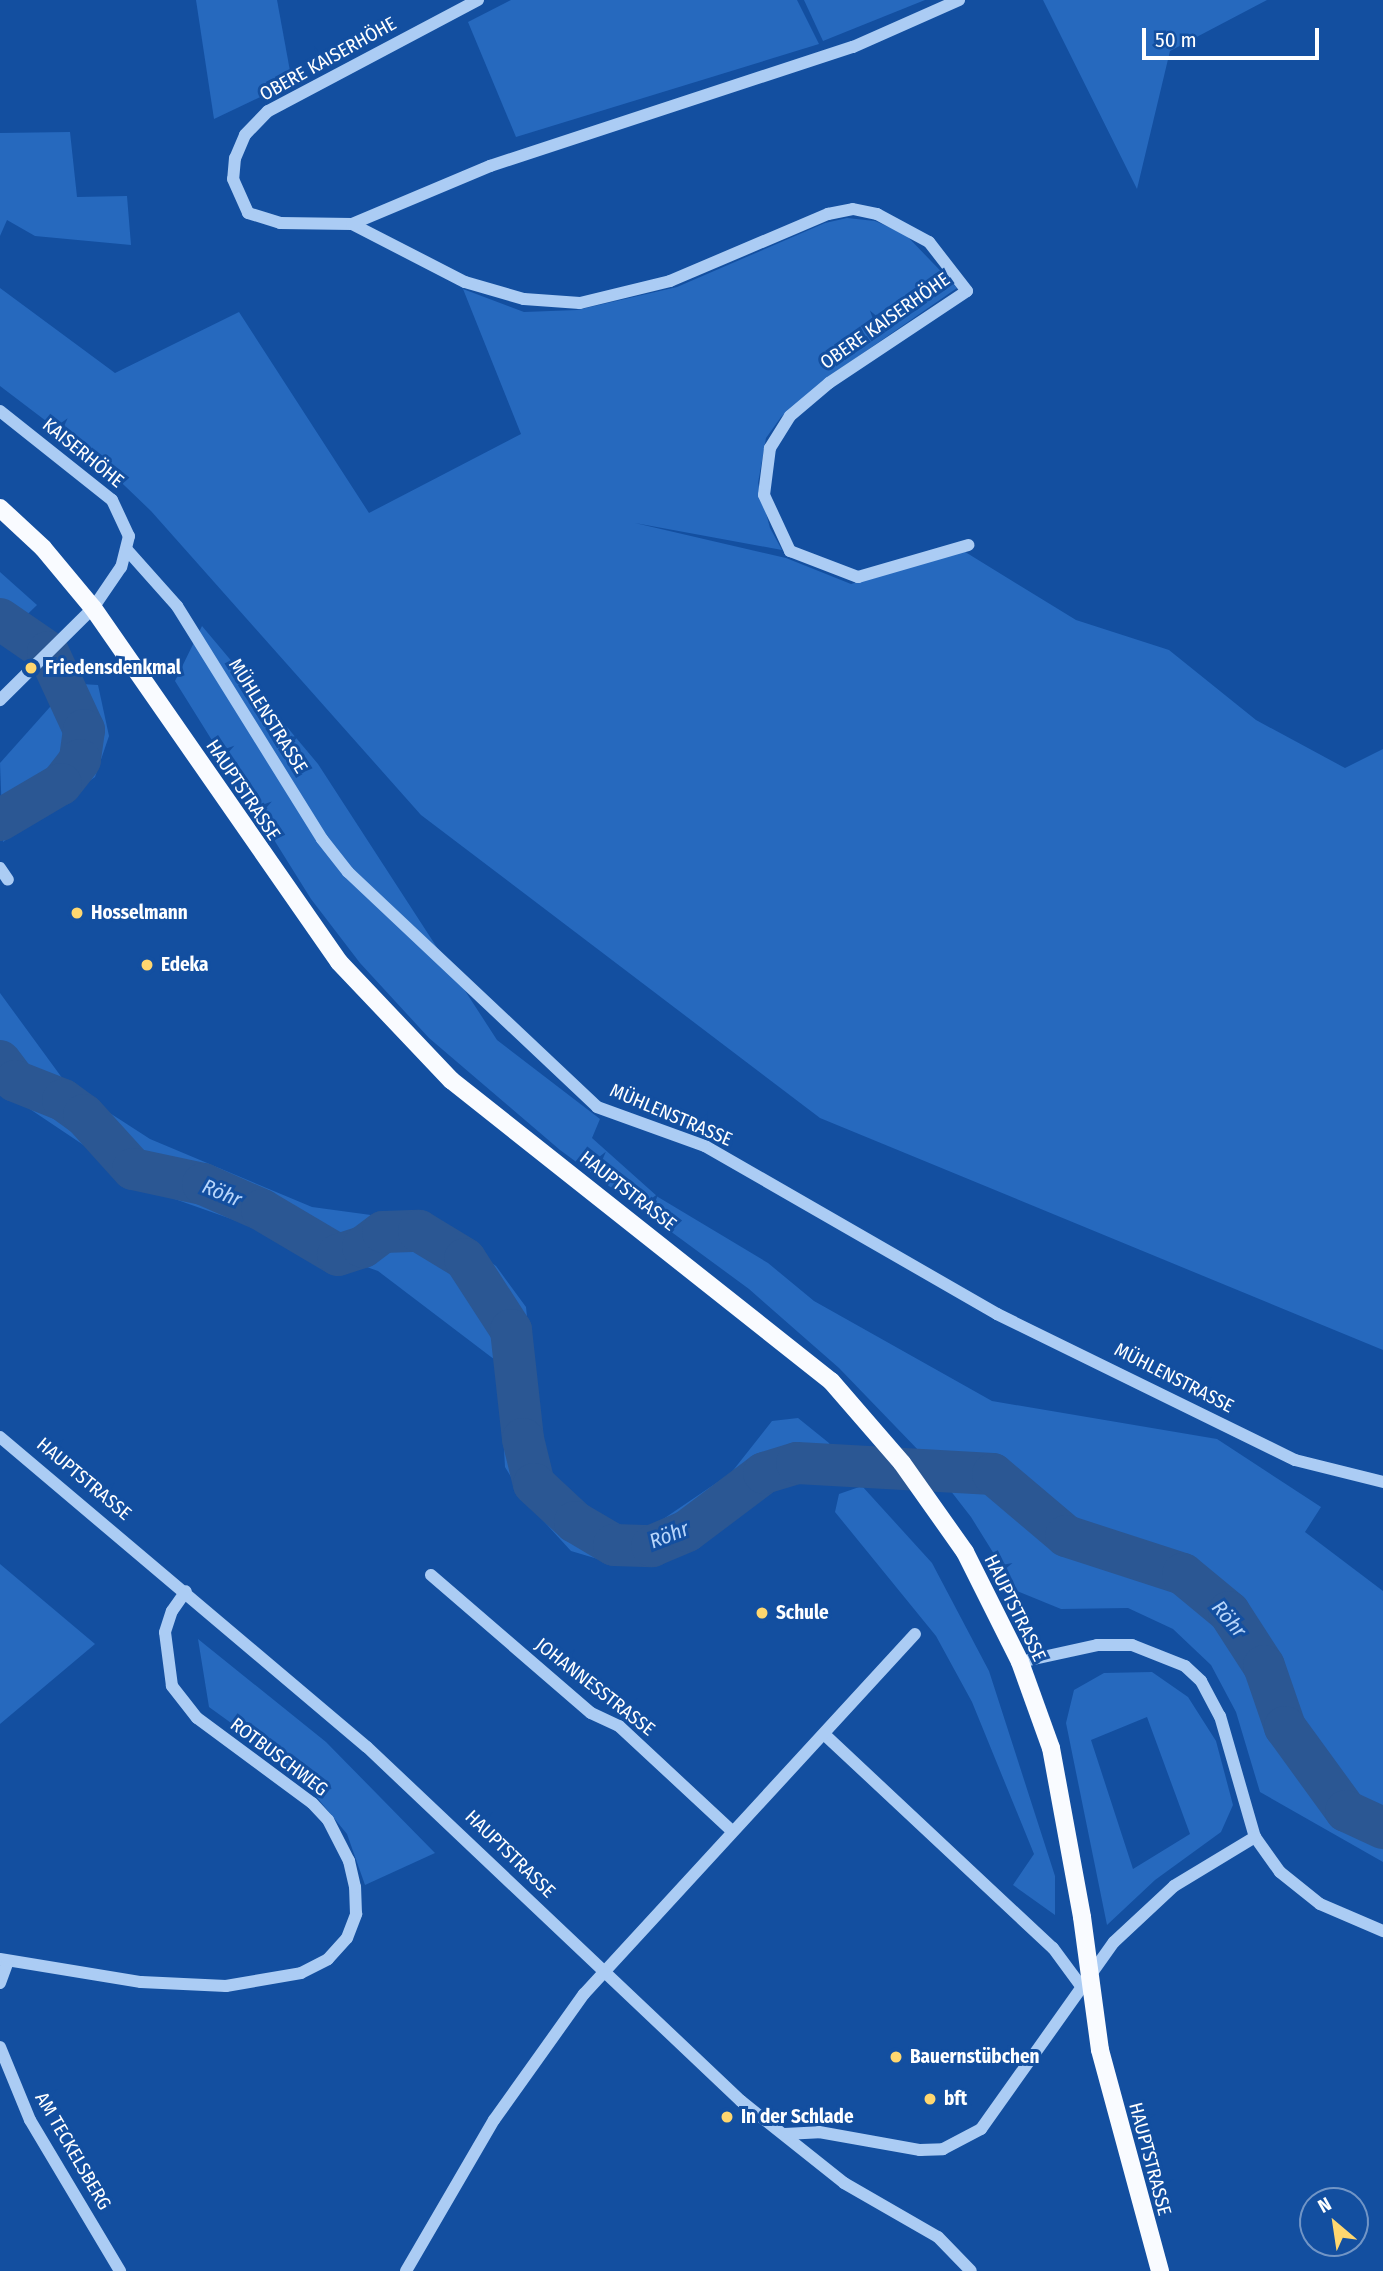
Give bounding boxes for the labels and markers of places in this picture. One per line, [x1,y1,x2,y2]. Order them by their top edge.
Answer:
place label: Friedensdenkmal [45,657,181,679]
marker: Friedensdenkmal [23,660,39,676]
place label: Hosselmann [91,902,188,924]
marker: Hosselmann [69,905,85,921]
place label: Edeka [161,954,208,976]
marker: Edeka [139,957,155,973]
place label: Schule [776,1602,829,1624]
marker: Schule [754,1605,770,1621]
place label: Bauernstübchen [910,2046,1039,2068]
marker: Bauernstübchen [888,2049,904,2065]
place label: bft [944,2088,967,2110]
marker: bft [922,2091,938,2107]
place label: In der Schlade [741,2106,854,2128]
marker: In der Schlade [719,2109,735,2125]

